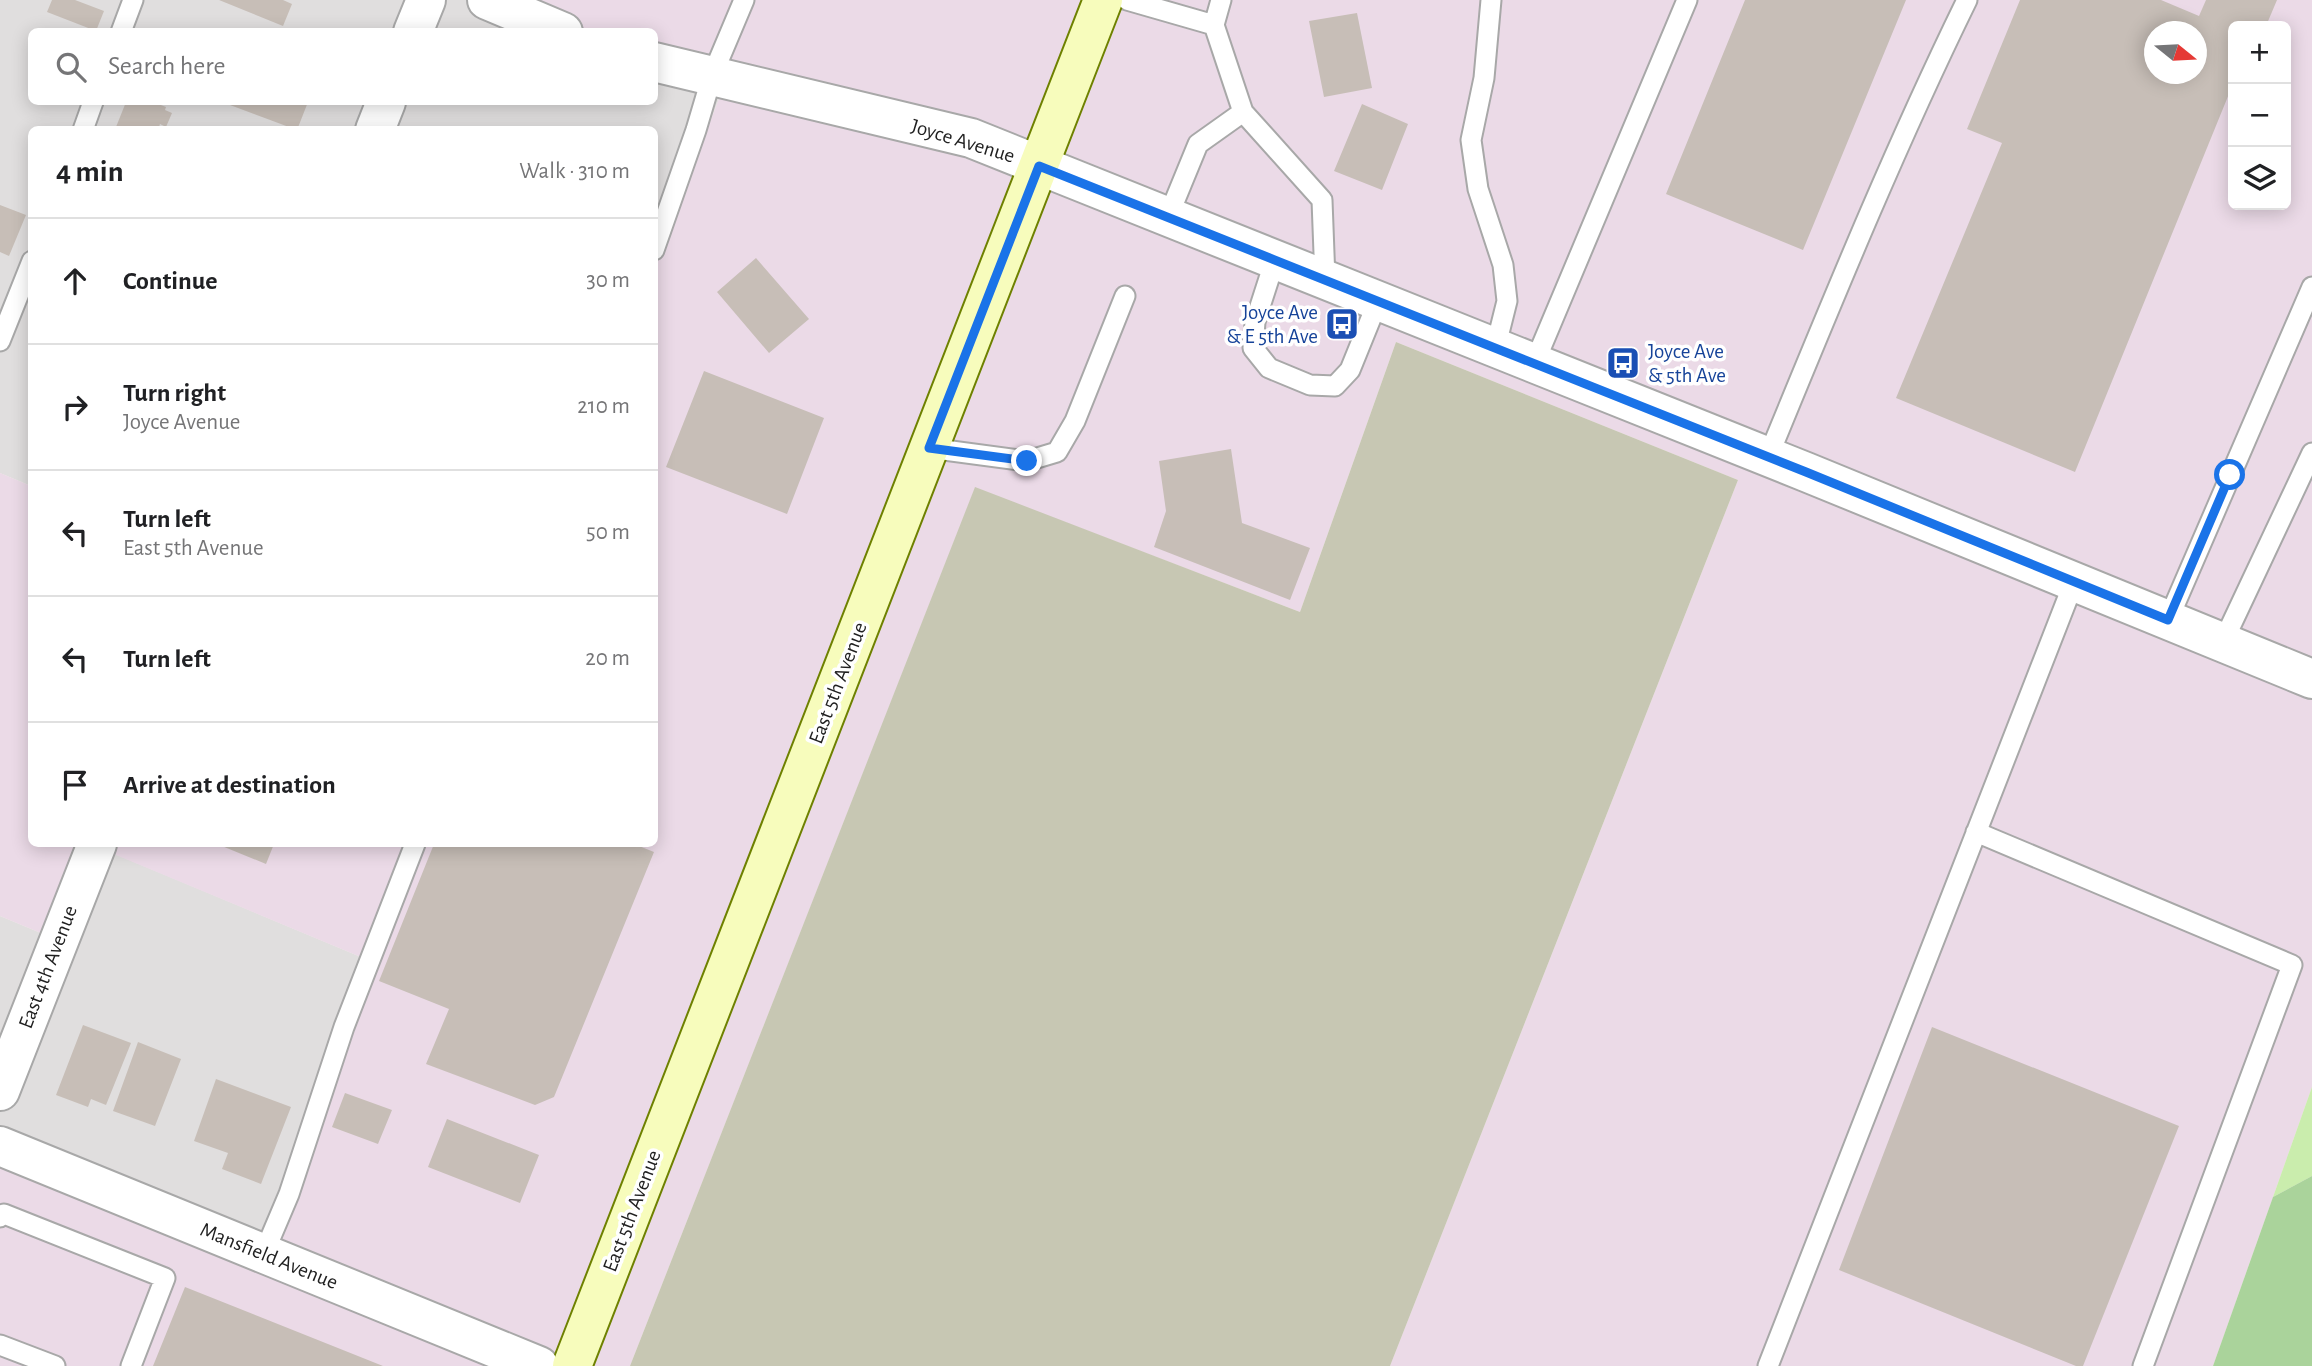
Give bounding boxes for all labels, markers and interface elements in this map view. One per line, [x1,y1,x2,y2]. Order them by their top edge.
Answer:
north arrow [2144,21,2207,84]
map controls [2228,21,2291,210]
button: + [2228,21,2291,84]
search box [28,28,658,105]
icon: search [52,48,90,86]
text: Search here [108,53,226,79]
button: − [2228,84,2291,147]
street label: Joyce Avenue [909,115,1017,167]
button: layers [2228,147,2291,210]
text: 4 min [56,157,124,187]
text: Walk · 310 m [519,160,630,183]
icon: ahead [56,262,94,300]
text: Continue [123,268,218,294]
text: 30 m [586,269,630,292]
place label: Joyce Ave & E 5th Ave [1227,302,1318,347]
bus stop icon: Joyce Ave & E 5th Ave [1323,305,1361,343]
place label: Joyce Ave & 5th Ave [1648,341,1726,386]
bus stop icon: Joyce Ave & 5th Ave [1604,344,1642,382]
text: Turn right [123,380,226,406]
icon: right [56,388,94,426]
text: 210 m [577,395,630,418]
text: Joyce Avenue [123,411,240,434]
route end [1011,445,1042,476]
route start [2214,459,2245,490]
text: Turn left [123,506,211,532]
icon: left [56,514,94,552]
text: 50 m [586,521,630,544]
text: East 5th Avenue [123,537,264,560]
street label: East 5th Avenue [805,619,871,747]
icon: left [56,640,94,678]
text: Turn left [123,646,211,672]
text: 20 m [585,647,630,670]
icon: arrive [56,766,94,804]
text: Arrive at destination [123,772,336,798]
street label: East 4th Avenue [15,903,81,1031]
street label: East 5th Avenue [599,1147,665,1275]
street label: Mansfield Avenue [197,1219,341,1293]

